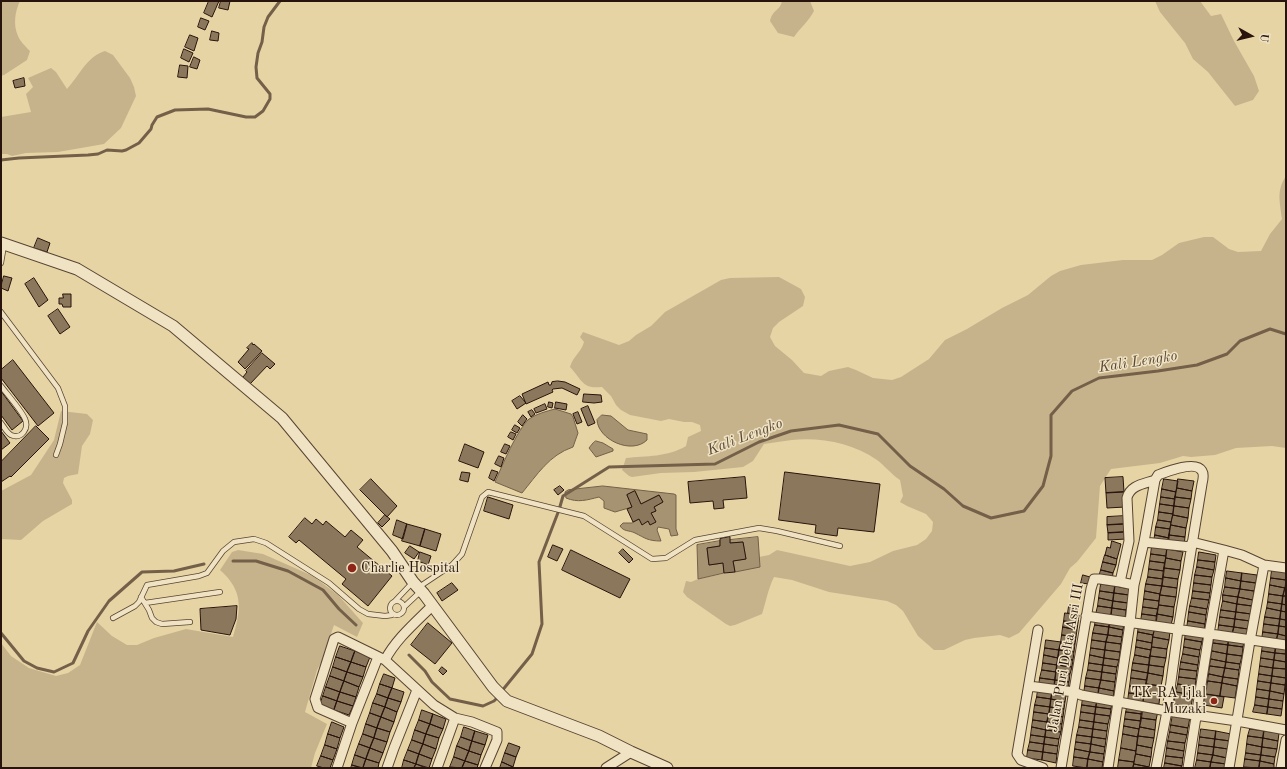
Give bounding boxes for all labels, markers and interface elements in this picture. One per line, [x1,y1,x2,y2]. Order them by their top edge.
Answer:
north arrow [1231,16,1271,56]
text: U [1257,33,1269,43]
water label: Kali Lengko [1097,347,1179,377]
water label: Kali Lengko [705,414,785,460]
place label: Charlie Hospital [361,560,459,576]
marker: Charlie Hospital [346,562,358,574]
street label: Jalan Puri Delta Asri III [1045,582,1087,734]
place label: TK-RA Ijlal Muzaki [1131,685,1206,718]
marker: TK-RA Ijlal Muzaki [1209,696,1219,706]

